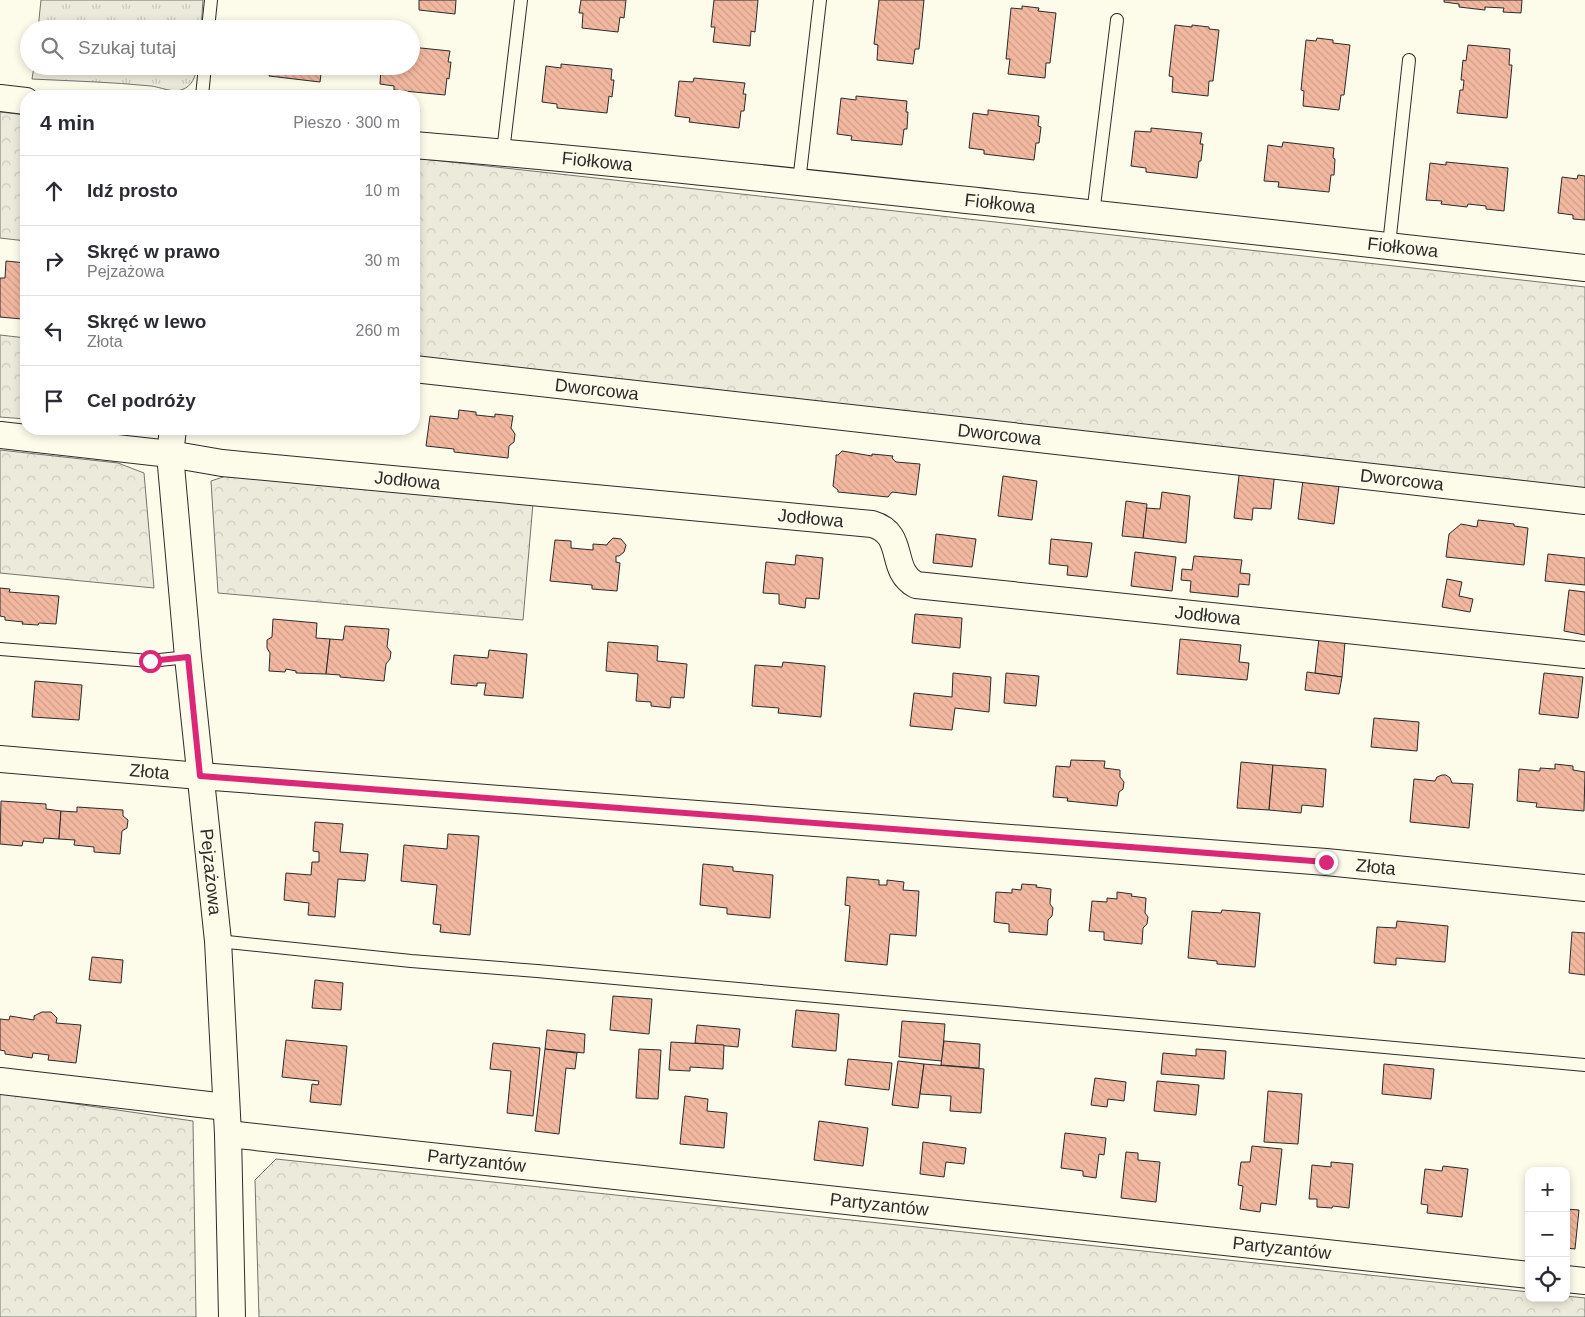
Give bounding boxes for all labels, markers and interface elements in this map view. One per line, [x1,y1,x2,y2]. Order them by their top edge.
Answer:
search box [20,20,420,75]
icon: search [38,34,66,62]
text: Szukaj tutaj [78,37,176,58]
text: 4 min [40,111,95,134]
text: Pieszo · 300 m [293,114,400,131]
street label: Fiołkowa [561,148,635,175]
icon: ahead [40,177,68,205]
text: Idź prosto [87,180,178,201]
text: 10 m [364,182,400,199]
street label: Fiołkowa [964,190,1037,217]
street label: Fiołkowa [1366,234,1440,261]
text: Skręć w prawo [87,241,220,262]
icon: right [40,247,68,275]
text: 30 m [364,252,400,269]
text: Pejzażowa [87,263,164,280]
text: Skręć w lewo [87,311,206,332]
icon: left [40,317,68,345]
text: 260 m [356,322,400,339]
text: Złota [87,333,123,350]
street label: Dworcowa [554,375,641,404]
icon: arrive [40,387,68,415]
text: Cel podróży [87,390,196,411]
street label: Dworcowa [956,420,1043,449]
street label: Dworcowa [1359,465,1446,495]
street label: Jodłowa [374,467,442,494]
street label: Jodłowa [777,505,845,531]
street label: Jodłowa [1174,602,1243,629]
route start [139,650,162,673]
street label: Złota [129,760,171,783]
street label: Pejzażowa [196,827,225,917]
route end [1315,851,1338,874]
street label: Złota [1355,855,1398,879]
street label: Partyzantów [426,1146,528,1176]
map controls [1525,1167,1570,1302]
button: + [1525,1167,1570,1212]
street label: Partyzantów [829,1189,931,1220]
button: − [1525,1212,1570,1257]
street label: Partyzantów [1231,1233,1333,1264]
button: locate [1525,1257,1570,1302]

